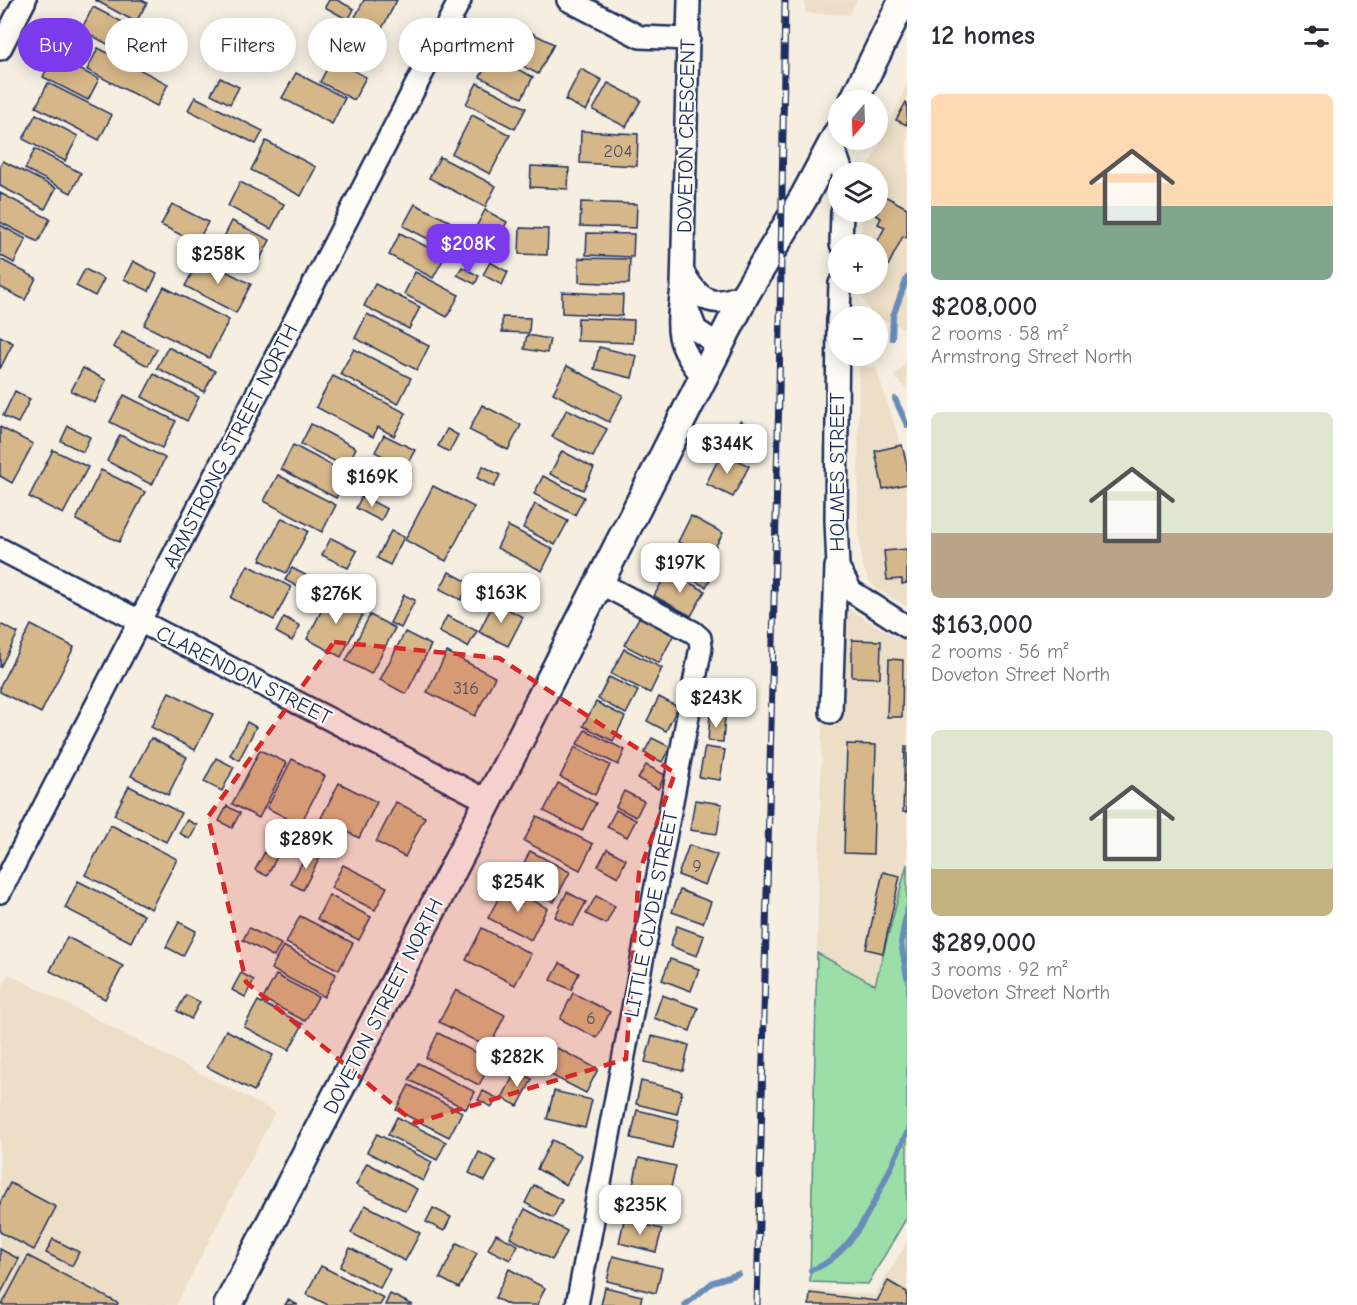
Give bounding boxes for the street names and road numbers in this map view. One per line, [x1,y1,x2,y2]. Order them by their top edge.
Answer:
street label: DOVETON CRESCENT [672,39,700,233]
street label: ARMSTRONG STREET NORTH [158,320,302,572]
street label: HOLMES STREET [825,392,849,552]
street label: CLARENDON STREET [152,620,336,730]
street label: LITTLE CLYDE STREET [619,809,683,1019]
street label: DOVETON STREET NORTH [318,894,448,1118]

